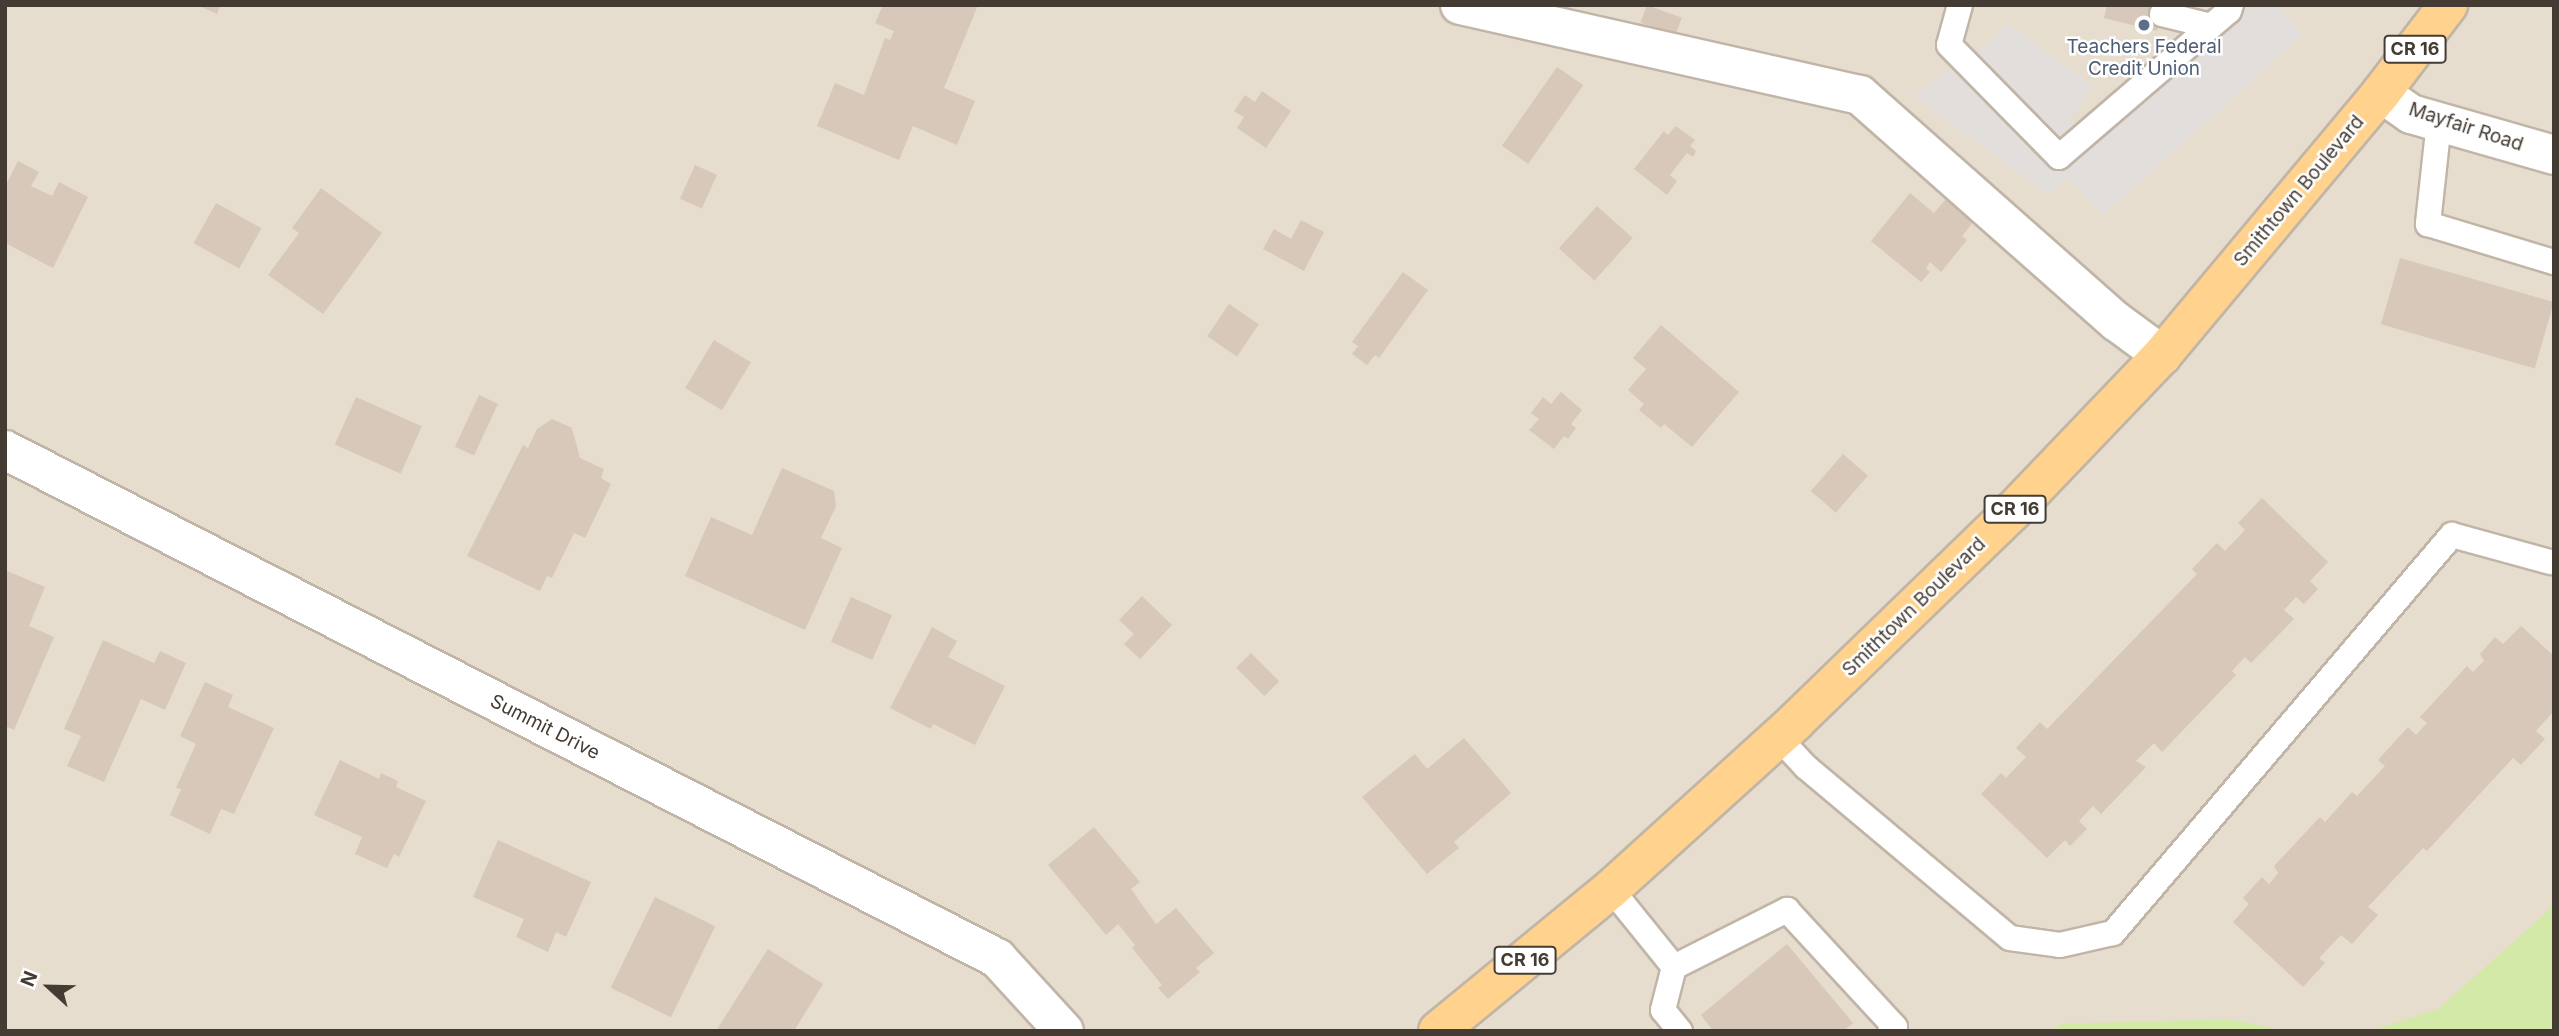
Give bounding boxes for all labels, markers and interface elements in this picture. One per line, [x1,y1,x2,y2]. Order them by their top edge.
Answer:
marker: Teachers Federal Credit Union [2136,17,2152,33]
road number: CR 16 [2384,34,2446,64]
place label: Teachers Federal Credit Union [2066,36,2222,80]
street label: Mayfair Road [2406,98,2526,156]
street label: Smithtown Boulevard [2229,111,2369,271]
road number: CR 16 [1983,494,2046,524]
street label: Smithtown Boulevard [1838,533,1990,681]
street label: Summit Drive [486,690,604,764]
road number: CR 16 [1494,945,1556,974]
north arrow [14,952,84,1022]
text: N [16,968,42,990]

